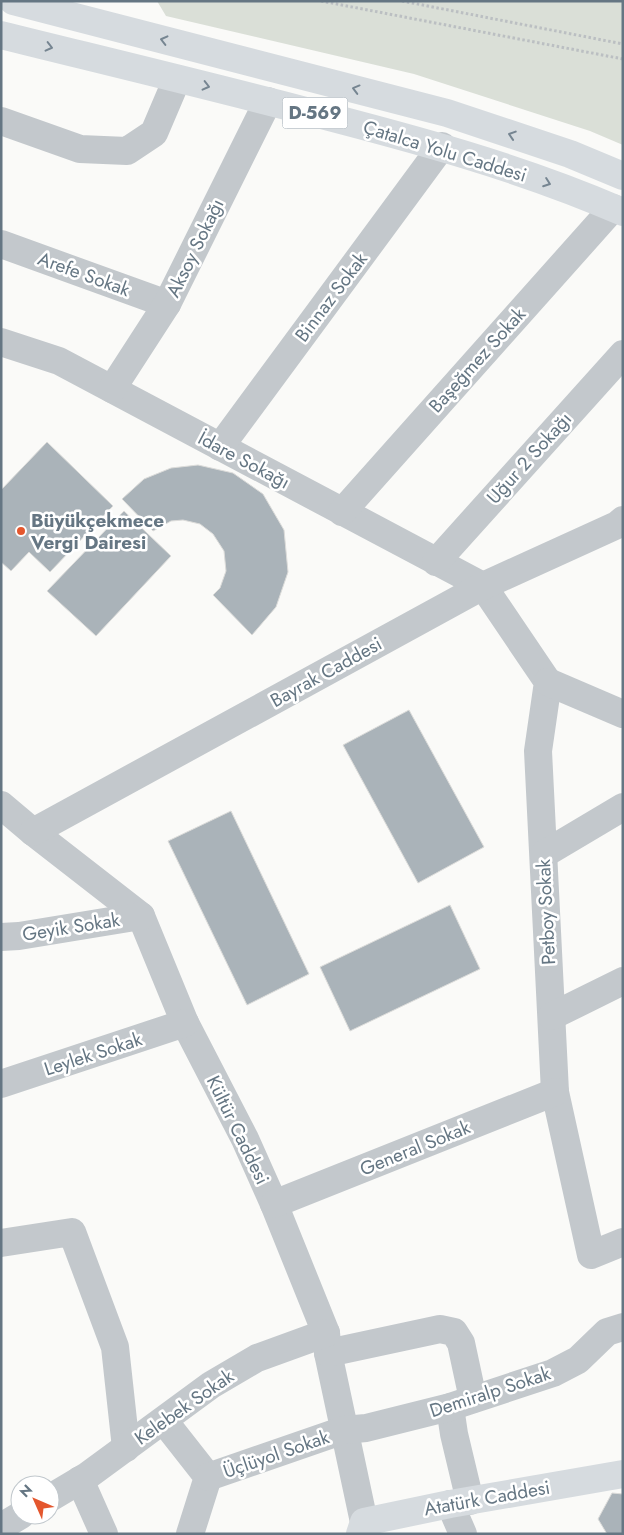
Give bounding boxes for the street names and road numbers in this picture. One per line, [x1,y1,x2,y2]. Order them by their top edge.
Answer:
road number: D-569 [282,98,348,128]
street label: Çatalca Yolu Caddesi [360,113,530,189]
street label: Aksoy Sokağı [159,194,231,302]
street label: Arefe Sokak [34,245,134,303]
street label: Binnaz Sokak [288,246,374,347]
street label: Başeğmez Sokak [422,301,532,419]
street label: Uğur 2 Sokağı [480,406,578,510]
street label: İdare Sokağı [193,425,295,495]
street label: Bayrak Caddesi [265,630,387,714]
street label: Petboy Sokak [530,858,562,966]
street label: Geyik Sokak [20,906,122,948]
street label: Leylek Sokak [41,1025,146,1082]
street label: Kültür Caddesi [200,1071,276,1189]
street label: General Sokak [356,1113,475,1182]
street label: Demiralp Sokak [426,1360,555,1424]
street label: Kelebek Sokak [129,1362,240,1451]
street label: Üçlüyol Sokak [219,1423,333,1485]
street label: Atatürk Caddesi [422,1474,552,1522]

